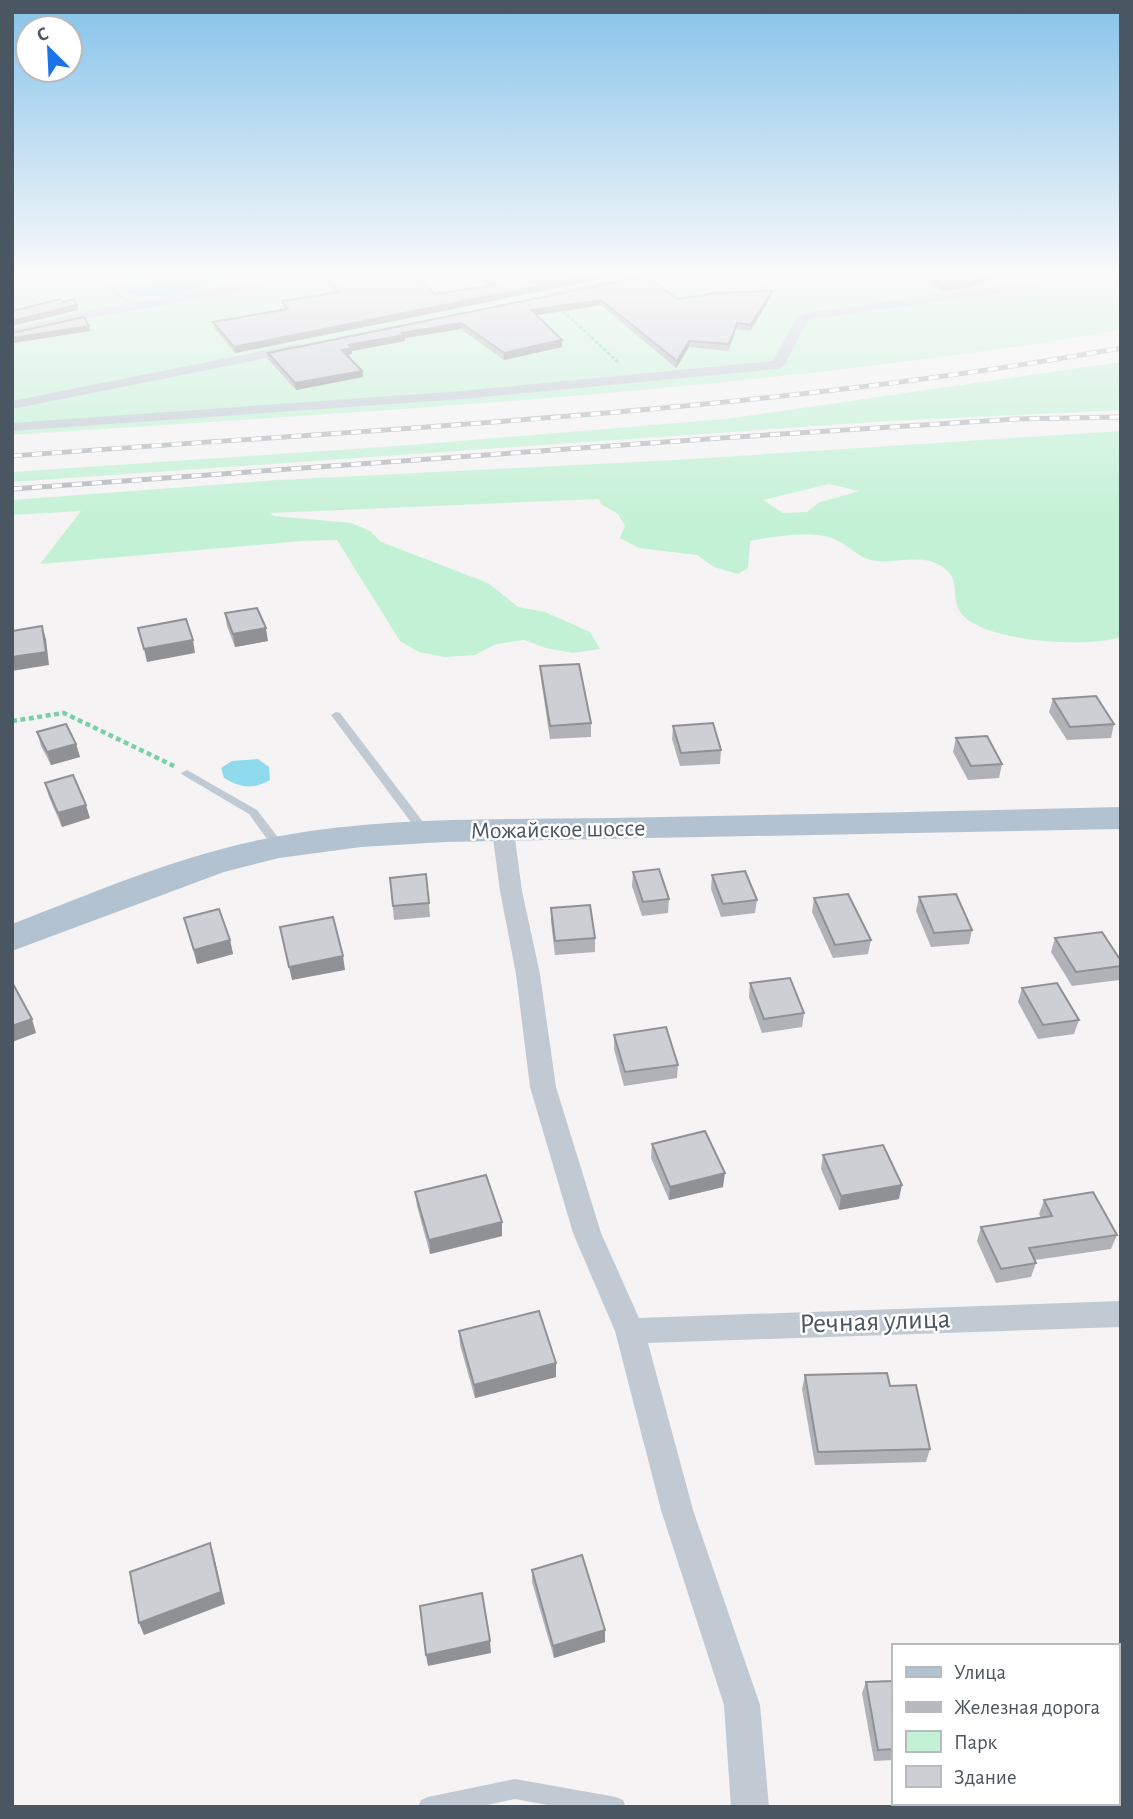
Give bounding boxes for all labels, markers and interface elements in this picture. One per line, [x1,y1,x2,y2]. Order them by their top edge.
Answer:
north arrow [14,14,84,84]
text: С [34,24,51,46]
street label: Можайское шоссе [470,816,646,844]
street label: Речная улица [799,1305,951,1339]
legend [892,1644,1119,1805]
text: Улица [954,1662,1007,1683]
text: Железная дорога [954,1697,1101,1718]
text: Парк [954,1732,998,1753]
text: Здание [954,1767,1017,1788]

